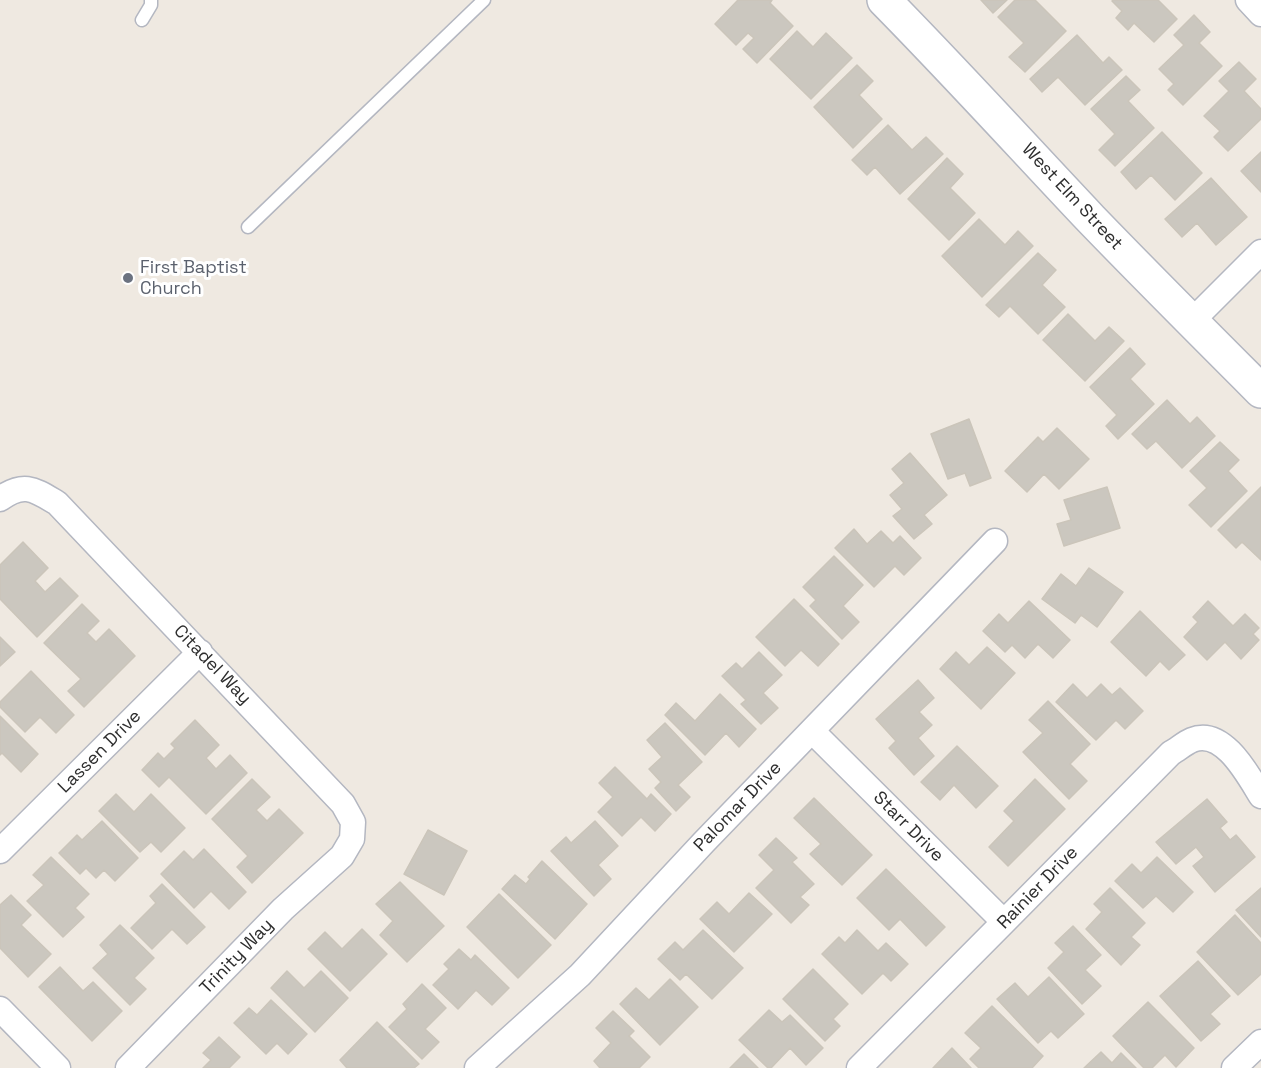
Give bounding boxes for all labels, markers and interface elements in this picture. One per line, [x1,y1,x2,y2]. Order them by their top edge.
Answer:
street label: West Elm Street [1017,139,1127,255]
place label: First Baptist Church [140,257,247,300]
marker: First Baptist Church [121,271,135,285]
street label: Citadel Way [169,621,255,709]
street label: Lassen Drive [54,706,146,798]
street label: Palomar Drive [690,757,786,857]
street label: Starr Drive [868,787,948,867]
street label: Rainier Drive [993,842,1083,934]
street label: Trinity Way [196,915,278,999]

